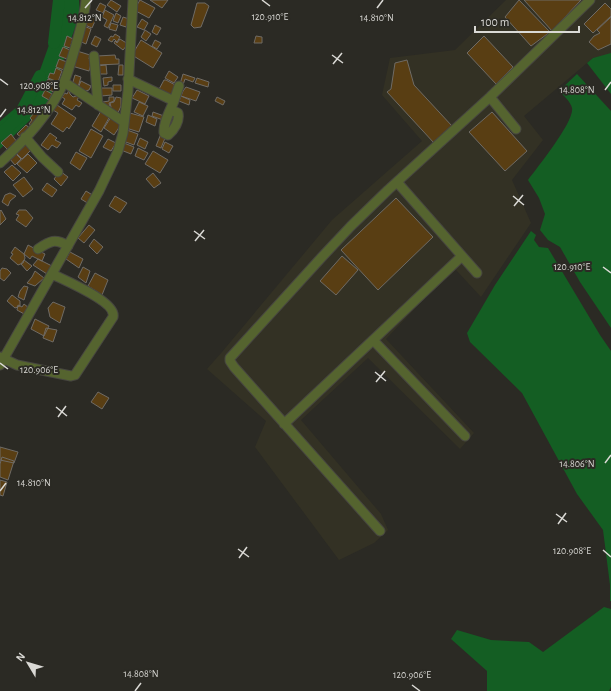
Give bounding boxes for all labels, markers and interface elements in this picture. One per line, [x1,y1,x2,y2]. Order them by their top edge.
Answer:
scale bar [475,8,579,34]
text: 120.910°E [252,12,289,22]
text: 14.812°N [68,13,102,23]
text: 14.810°N [360,13,394,23]
text: 100 m [481,16,509,28]
text: 120.908°E [20,81,58,91]
text: 14.808°N [559,85,595,95]
text: 14.812°N [17,105,51,115]
text: 120.910°E [554,262,591,272]
text: 120.906°E [20,365,58,375]
text: 14.806°N [559,459,595,469]
text: 14.810°N [17,478,51,488]
text: 120.908°E [553,546,591,556]
north arrow [8,643,48,683]
text: N [14,651,27,664]
text: 14.808°N [123,669,159,679]
text: 120.906°E [393,670,431,680]

